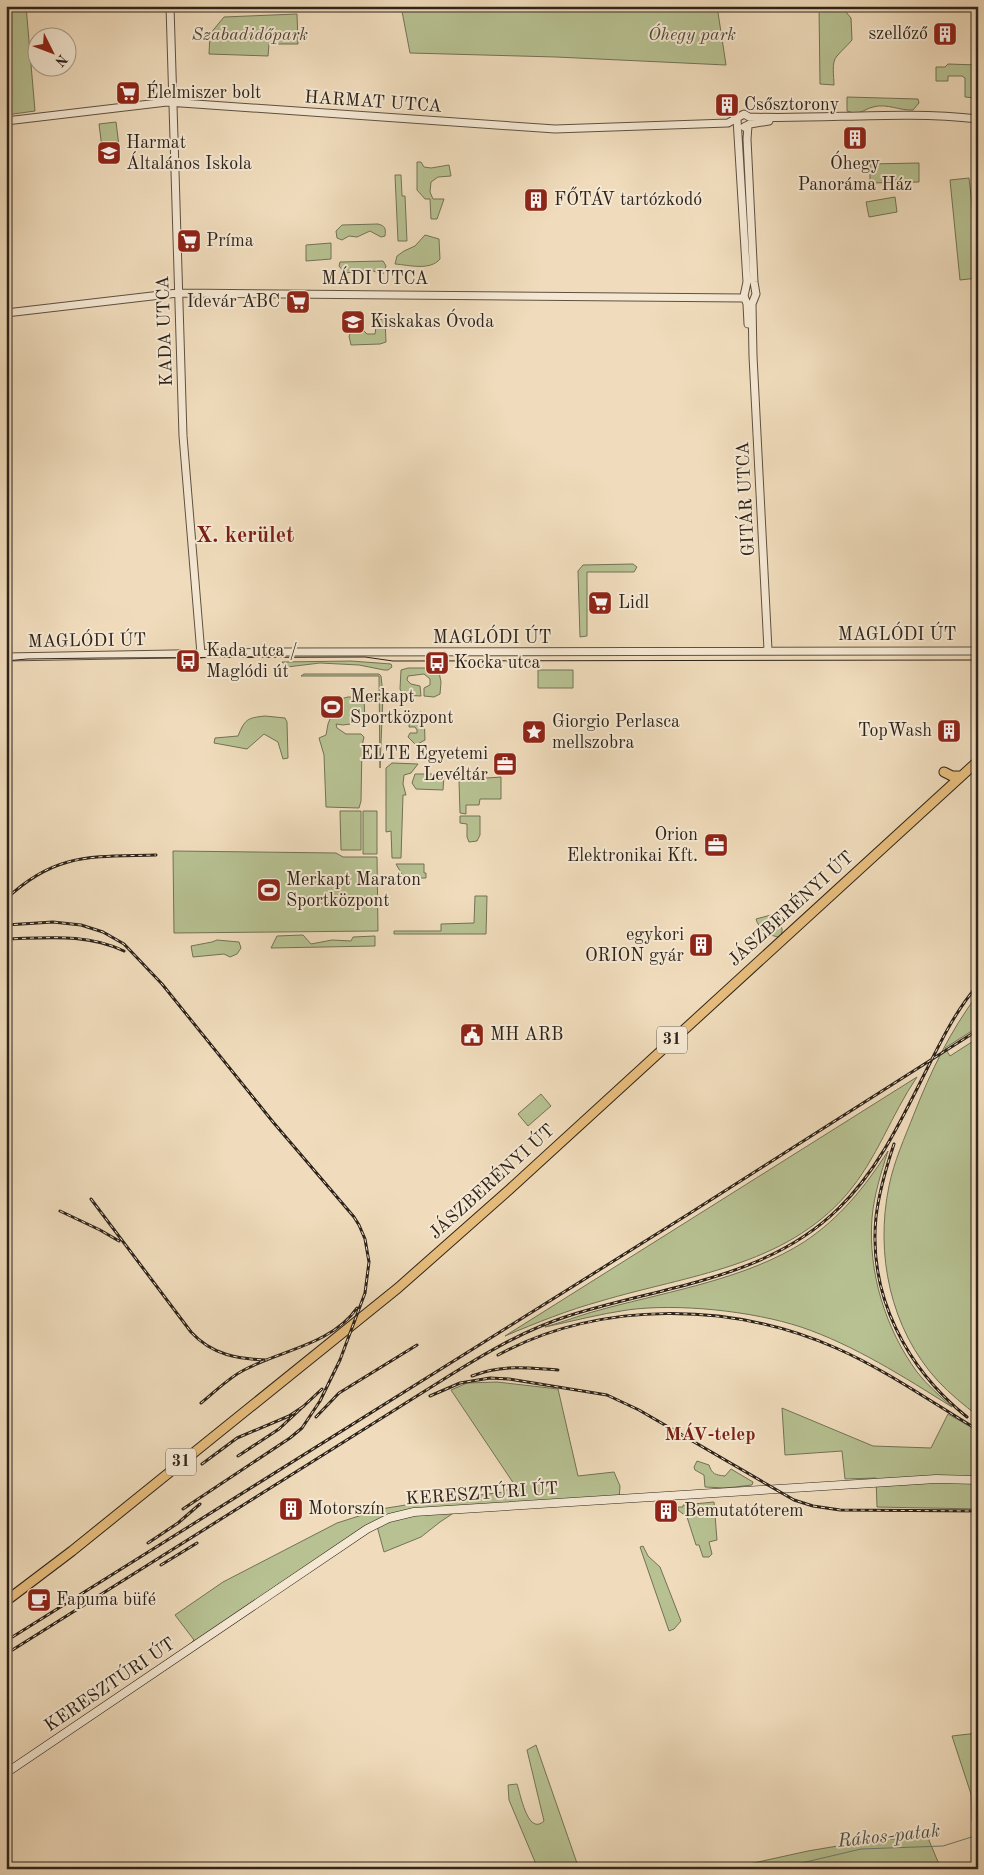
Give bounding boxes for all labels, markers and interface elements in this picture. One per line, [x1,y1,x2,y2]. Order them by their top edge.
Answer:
building icon: szellőző [932,21,958,47]
park label: Óhegy park [648,23,736,44]
place label: szellőző [868,25,928,43]
park label: Szabadidőpark [192,26,308,44]
north arrow [28,28,78,78]
text: N [52,51,70,69]
supermarket icon: Élelmiszer bolt [115,80,141,106]
place label: Élelmiszer bolt [146,80,261,102]
street label: HARMAT UTCA [304,88,443,116]
building icon: Csősztorony [714,92,740,118]
place label: Csősztorony [744,96,840,114]
building icon: Óhegy Panoráma Ház [842,125,868,151]
place label: Harmat Általános Iskola [126,134,252,173]
school or university icon: Harmat Általános Iskola [96,140,122,166]
place label: Óhegy Panoráma Ház [798,150,912,194]
place label: FŐTÁV tartózkodó [554,186,702,209]
building icon: FŐTÁV tartózkodó [523,187,549,213]
supermarket icon: Príma [176,228,202,254]
place label: Príma [206,232,254,250]
street label: MÁDI UTCA [322,266,429,288]
street label: KADA UTCA [154,275,176,387]
supermarket icon: Idevár ABC [285,289,311,315]
place label: Idevár ABC [187,293,280,311]
place label: Kiskakas Óvoda [370,308,494,331]
school or university icon: Kiskakas Óvoda [340,309,366,335]
street label: GITÁR UTCA [730,441,758,557]
district label: X. kerület [196,525,294,547]
supermarket icon: Lidl [587,590,613,616]
place label: Lidl [618,594,649,612]
street label: MAGLÓDI ÚT [838,621,956,644]
street label: MAGLÓDI ÚT [433,624,551,647]
street label: MAGLÓDI ÚT [27,626,146,651]
place label: Kada utca / Maglódi út [206,642,298,681]
bus stop icon: Kada utca / Maglódi út [175,648,201,674]
bus stop icon: Kocka utca [424,650,450,676]
place label: Kocka utca [454,654,540,672]
place label: Merkapt Sportközpont [350,688,454,727]
sports icon: Merkapt Sportközpont [319,694,345,720]
place label: Giorgio Perlasca mellszobra [552,713,680,752]
building icon: TopWash [936,718,962,744]
place icon: Giorgio Perlasca mellszobra [521,719,547,745]
place label: TopWash [858,722,932,740]
place label: ELTE Egyetemi Levéltár [360,745,489,784]
office icon: ELTE Egyetemi Levéltár [492,751,518,777]
place label: Orion Elektronikai Kft. [567,826,698,865]
office icon: Orion Elektronikai Kft. [703,832,729,858]
street label: JÁSZBERÉNYI ÚT [722,845,857,970]
place label: Merkapt Maraton Sportközpont [286,871,421,910]
sports icon: Merkapt Maraton Sportközpont [256,877,282,903]
place label: egykori ORION gyár [585,926,685,965]
building icon: egykori ORION gyár [688,932,714,958]
public building icon: MH ARB [459,1022,485,1048]
place label: MH ARB [490,1026,563,1044]
road number: 31 [657,1026,687,1054]
street label: JÁSZBERÉNYI ÚT [423,1118,558,1243]
district label: MÁV-telep [664,1422,756,1445]
road number: 31 [166,1448,196,1475]
street label: KERESZTÚRI ÚT [405,1475,559,1508]
building icon: Motorszín [278,1496,304,1522]
building icon: Bemutatóterem [653,1498,679,1524]
place label: Motorszín [308,1500,385,1518]
place label: Bemutatóterem [684,1502,804,1520]
cafe icon: Fapuma büfé [26,1587,52,1613]
place label: Fapuma büfé [56,1591,156,1609]
street label: KERESZTÚRI ÚT [39,1631,178,1735]
water label: Rákos-patak [836,1822,941,1852]

